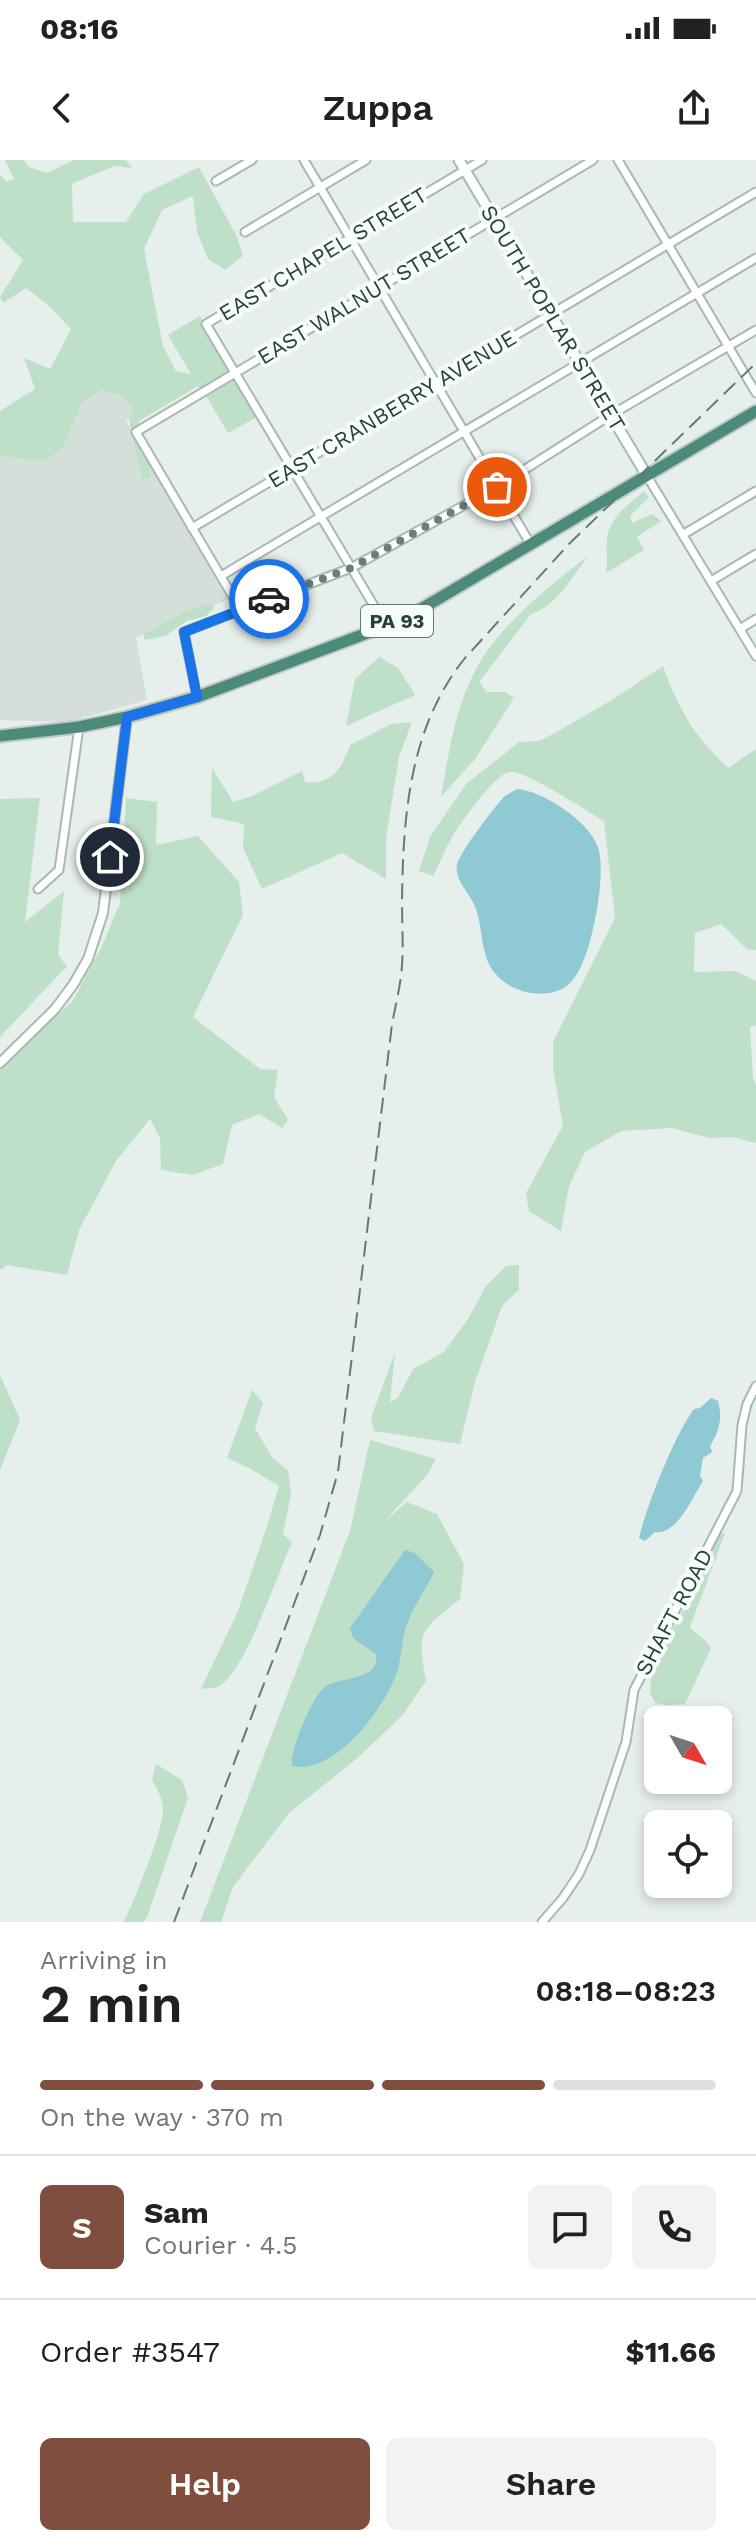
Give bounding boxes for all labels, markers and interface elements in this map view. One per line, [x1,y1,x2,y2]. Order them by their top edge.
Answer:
text: 08:16 [40,11,119,46]
icon: back [40,86,84,130]
icon: share [672,86,716,130]
text: Zuppa [323,87,433,129]
street label: EAST CHAPEL STREET [215,182,431,326]
street label: SOUTH POPLAR STREET [476,201,630,435]
street label: EAST WALNUT STREET [253,222,475,370]
street label: EAST CRANBERRY AVENUE [263,325,521,493]
pin [463,453,531,521]
icon: bag [475,465,519,509]
courier [229,559,309,639]
icon: car [247,577,291,621]
road number: PA 93 [361,605,433,637]
pin [76,823,144,891]
icon: home [88,835,132,879]
street label: SHAFT ROAD [630,1545,718,1679]
north arrow [644,1706,732,1794]
map controls [644,1706,732,1898]
button: locate [644,1810,732,1898]
text: Arriving in [40,1945,168,1975]
text: 08:18–08:23 [535,1973,716,2008]
text: 2 min [40,1974,183,2035]
text: On the way · 370 m [40,2102,284,2132]
button: chat [528,2185,612,2269]
button: phone [632,2185,716,2269]
text: Sam [144,2195,209,2230]
text: S [72,2210,92,2245]
text: Courier · 4.5 [144,2230,297,2260]
text: Order #3547 [40,2334,220,2369]
text: $11.66 [625,2334,716,2369]
button: Help [40,2438,370,2530]
button: Share [386,2438,716,2530]

